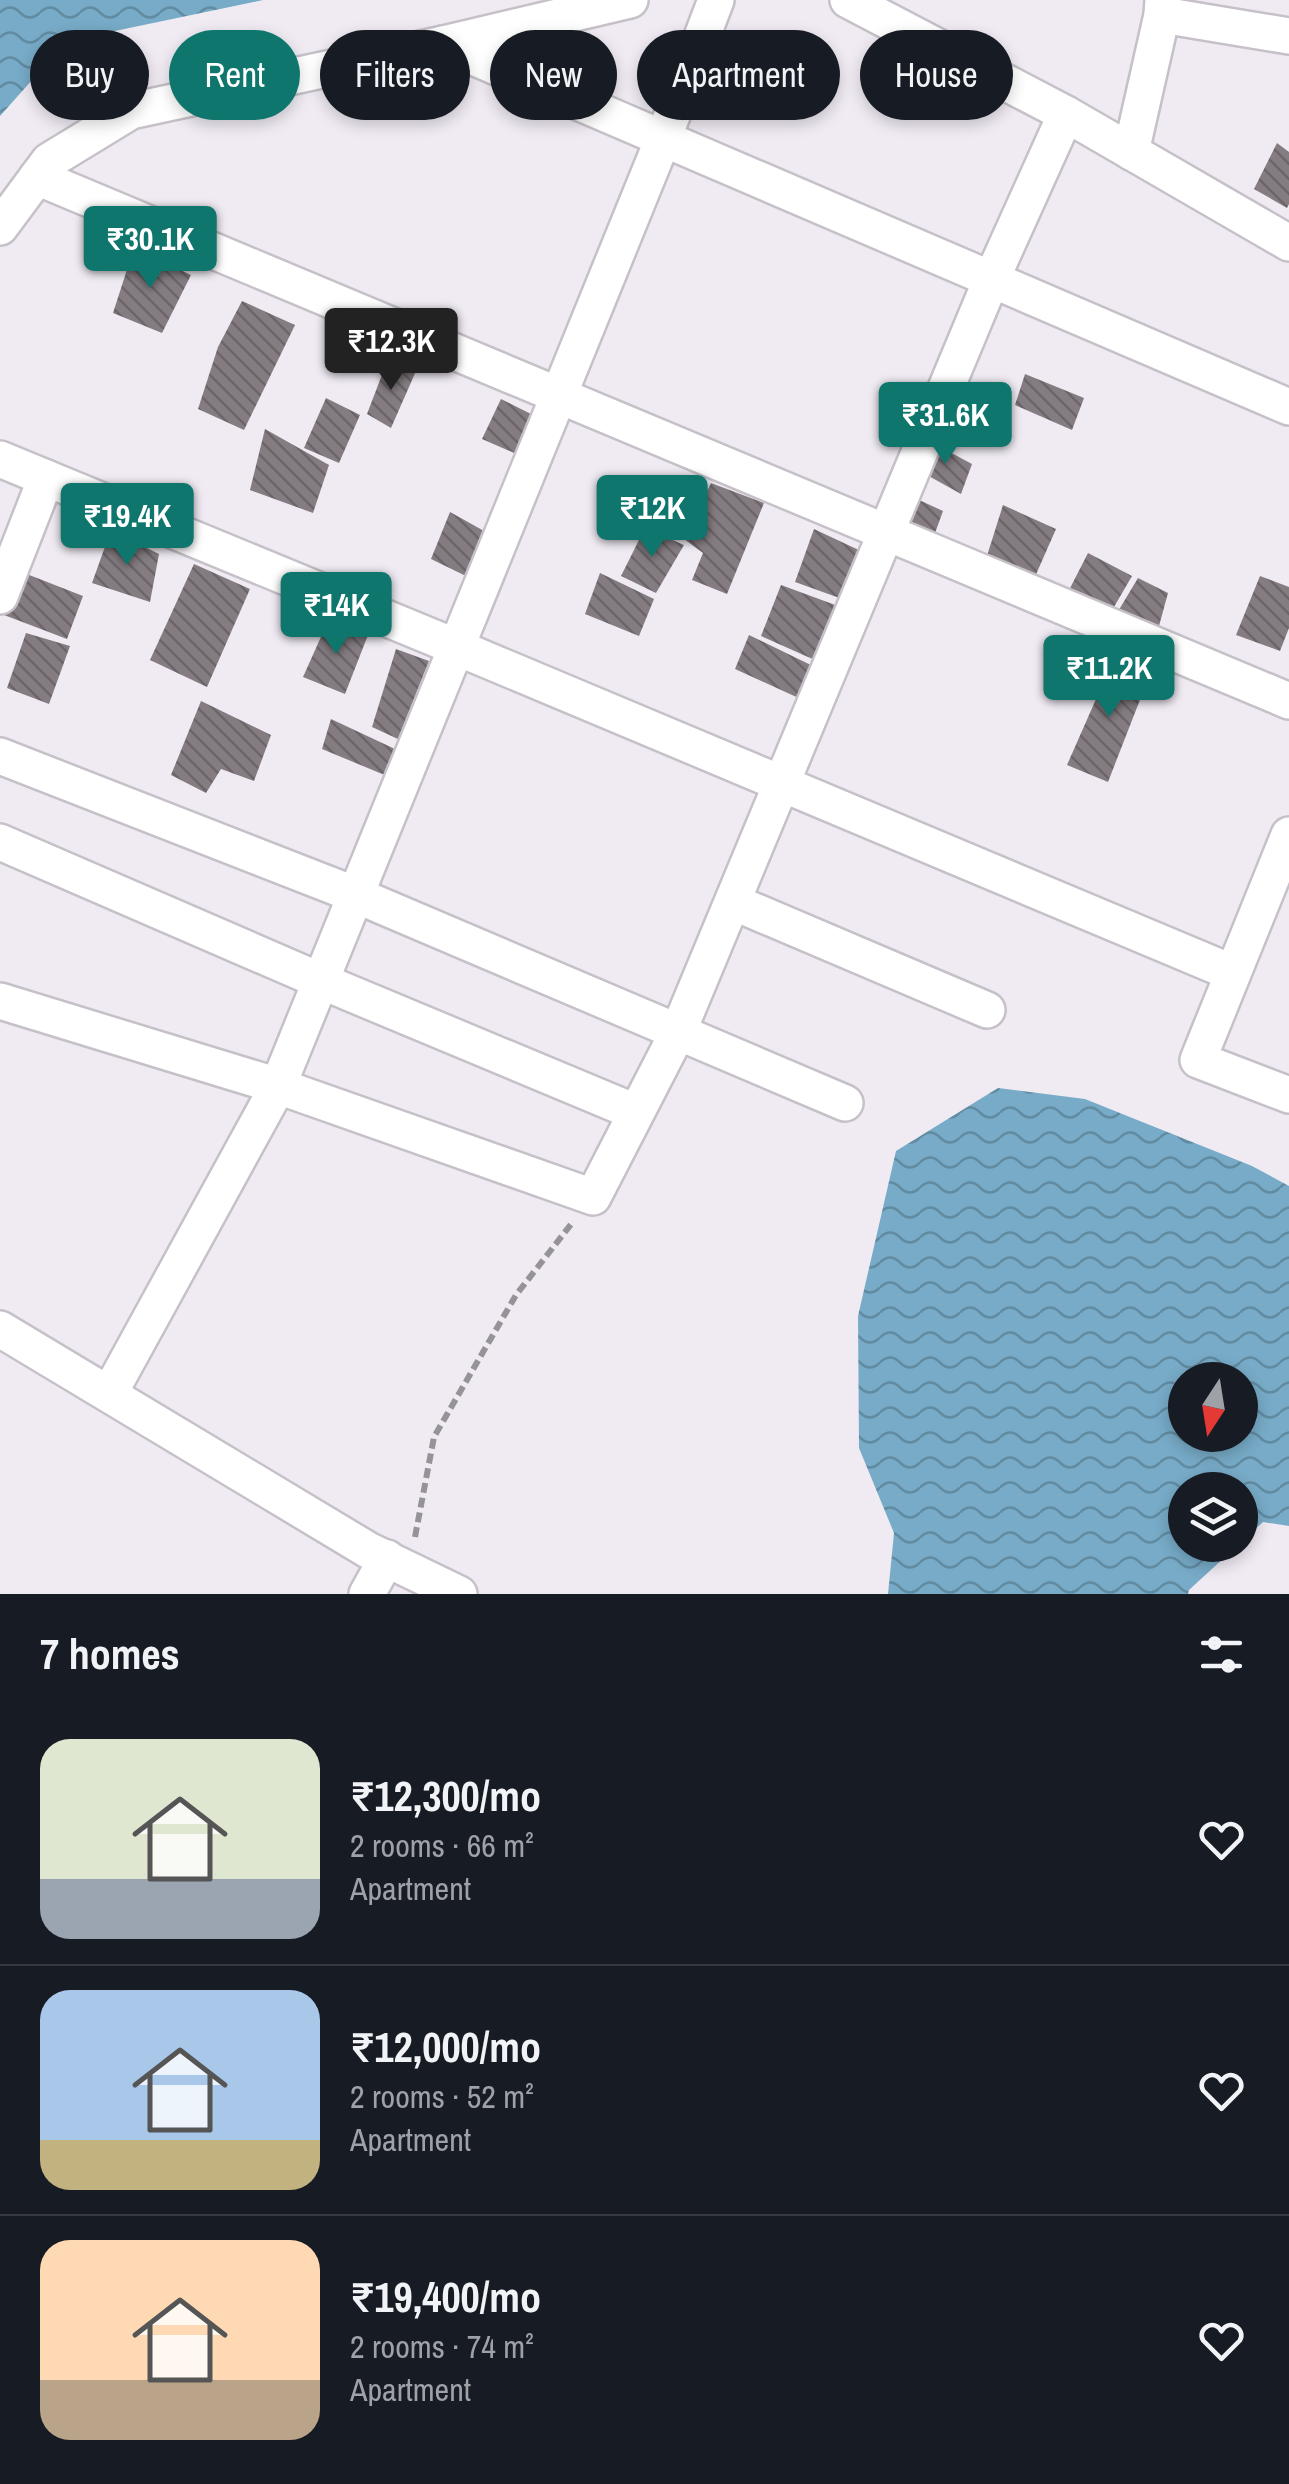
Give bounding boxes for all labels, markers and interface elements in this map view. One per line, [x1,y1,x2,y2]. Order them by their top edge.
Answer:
chip: Buy [30,30,149,120]
chip: Rent [169,30,300,120]
chip: Filters [320,30,470,120]
chip: New [490,30,617,120]
chip: Apartment [637,30,840,120]
chip: House [860,30,1013,120]
pin: ₹30.1K [69,206,231,291]
text: ₹30.1K [106,217,194,260]
pin: ₹12.3K [310,308,472,393]
text: ₹12.3K [347,319,435,362]
pin: ₹31.6K [864,382,1026,467]
text: ₹31.6K [901,393,989,436]
pin: ₹12K [593,475,711,560]
pin: ₹19.4K [46,483,208,568]
text: ₹12K [619,486,685,529]
text: ₹19.4K [83,494,171,537]
pin: ₹14K [277,572,395,657]
text: ₹14K [303,583,369,626]
pin: ₹11.2K [1028,635,1190,720]
text: ₹11.2K [1065,646,1153,689]
north arrow [1168,1362,1258,1452]
map controls [1168,1362,1258,1562]
button: layers [1168,1472,1258,1562]
text: 7 homes [40,1626,180,1682]
icon: filters [1194,1627,1249,1682]
text: ₹12,300/mo [350,1768,541,1824]
icon: home [120,1779,240,1899]
icon: heart [1194,1812,1249,1867]
text: 2 rooms · 66 m² [350,1824,534,1867]
text: Apartment [350,1867,471,1910]
text: ₹12,000/mo [350,2019,541,2075]
icon: home [120,2030,240,2150]
icon: heart [1194,2063,1249,2118]
text: 2 rooms · 52 m² [350,2075,534,2118]
text: Apartment [350,2118,471,2161]
text: ₹19,400/mo [350,2269,541,2325]
icon: home [120,2280,240,2400]
icon: heart [1194,2313,1249,2368]
text: 2 rooms · 74 m² [350,2325,534,2368]
text: Apartment [350,2368,471,2411]

